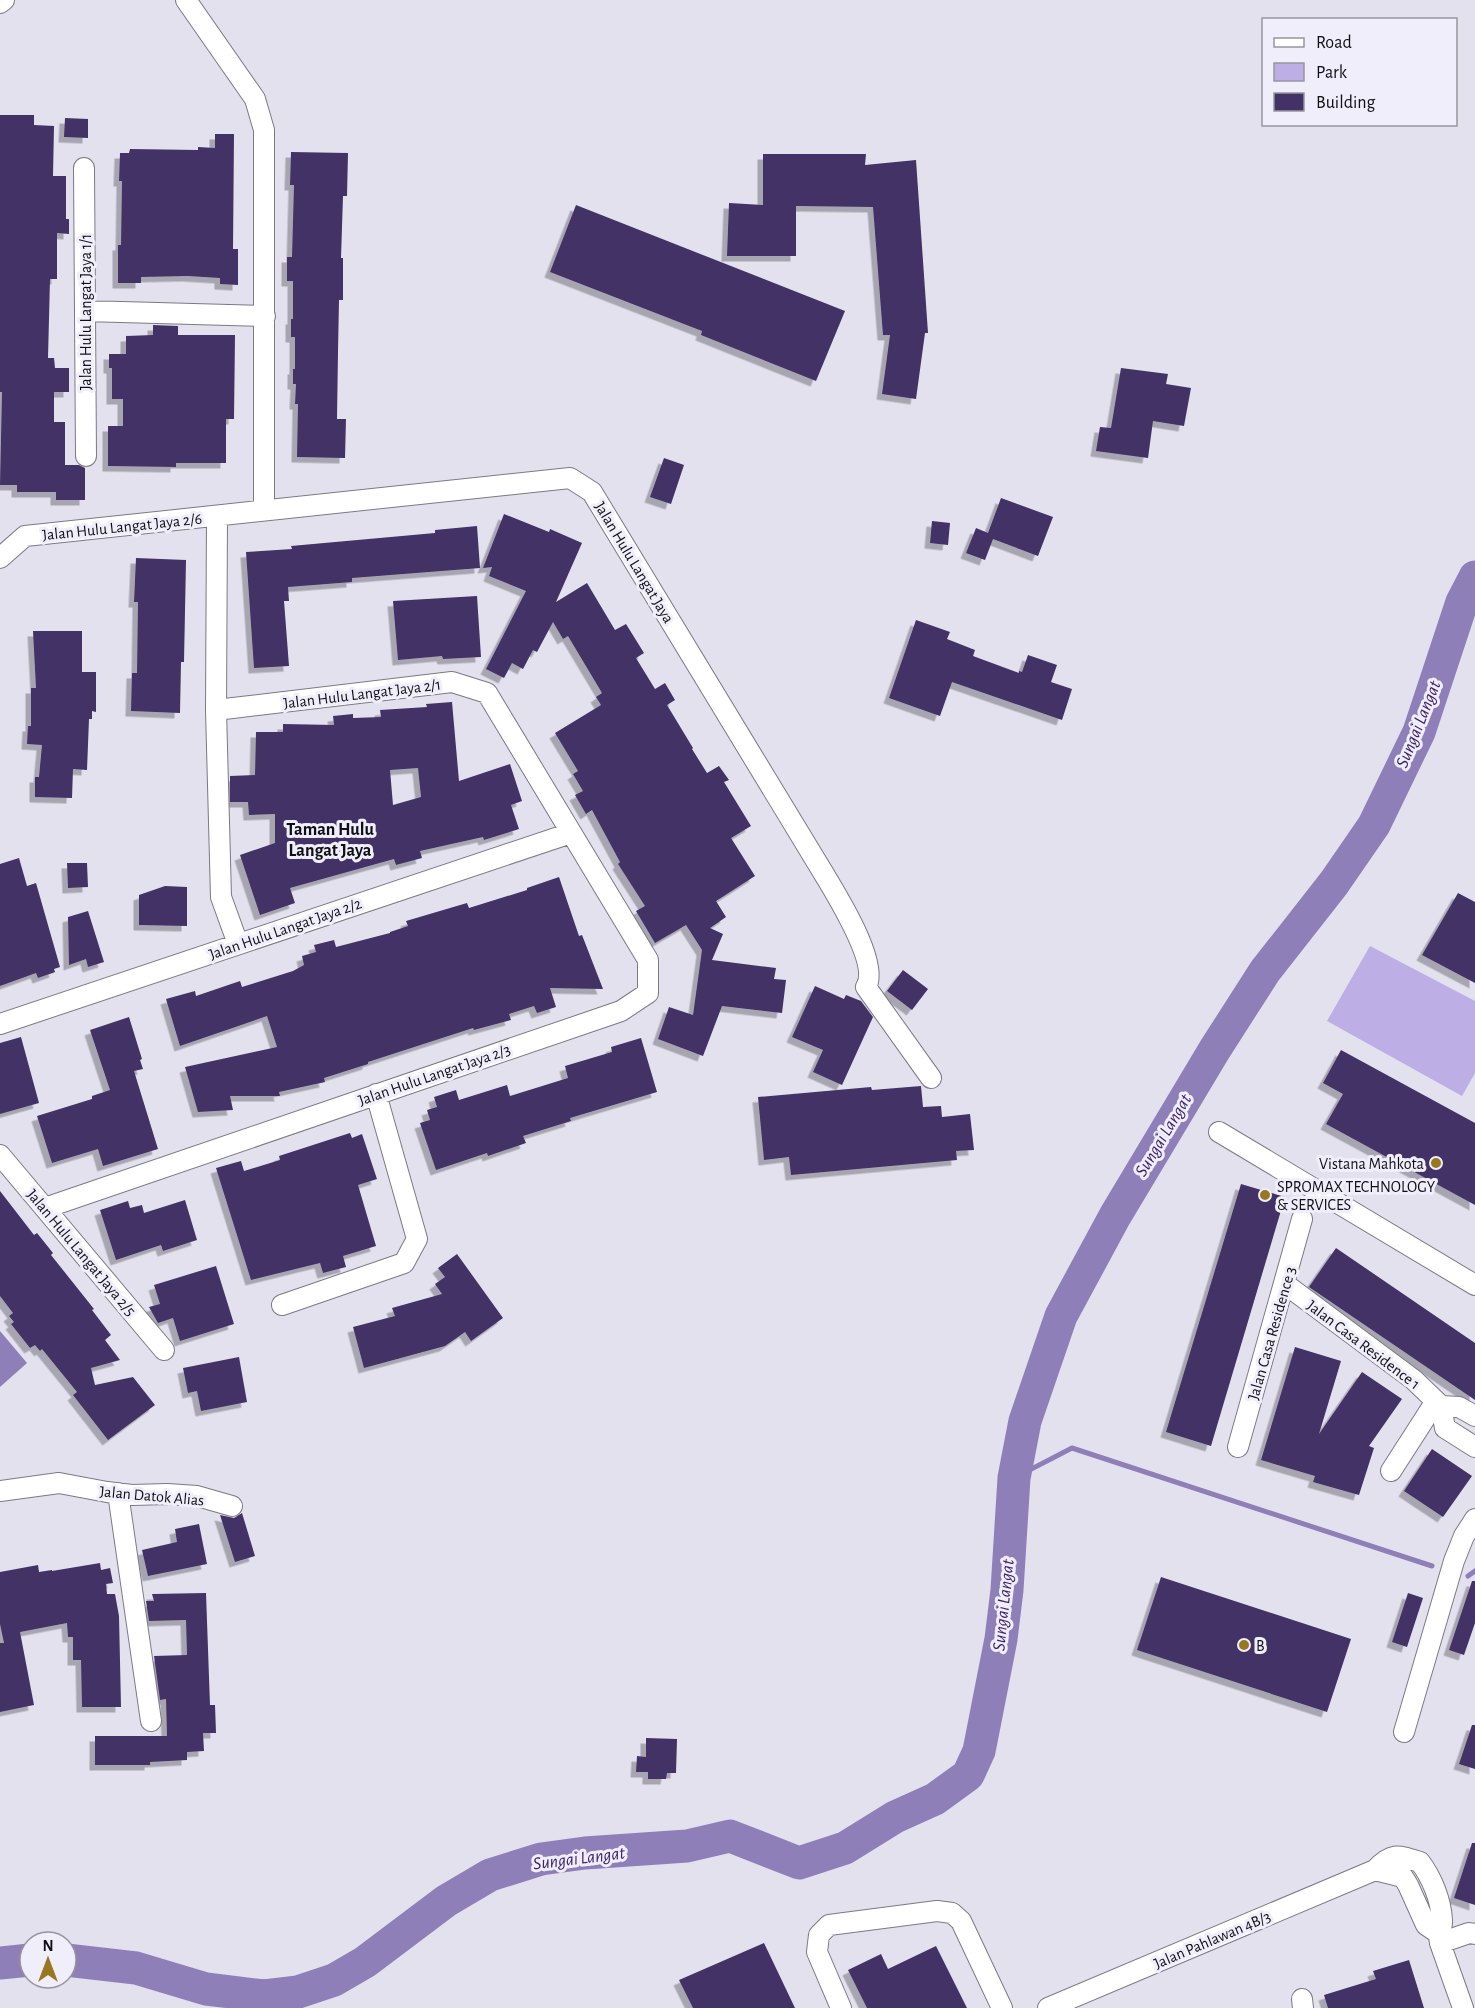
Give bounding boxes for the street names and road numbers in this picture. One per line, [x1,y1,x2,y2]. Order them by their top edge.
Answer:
street label: Jalan Hulu Langat Jaya 1/1 [78,234,95,390]
street label: Jalan Hulu Langat Jaya [591,499,677,626]
street label: Jalan Hulu Langat Jaya 2/6 [41,511,203,544]
street label: Jalan Hulu Langat Jaya 2/1 [282,676,442,713]
street label: Jalan Hulu Langat Jaya 2/2 [207,895,364,964]
street label: Jalan Hulu Langat Jaya 2/3 [356,1041,513,1109]
street label: Jalan Hulu Langat Jaya 2/5 [23,1186,139,1320]
street label: Jalan Casa Residence 3 [1245,1265,1299,1402]
street label: Jalan Casa Residence 1 [1304,1297,1423,1392]
street label: Jalan Datok Alias [99,1483,205,1509]
street label: Jalan Pahlawan 4B/3 [1152,1908,1273,1972]

